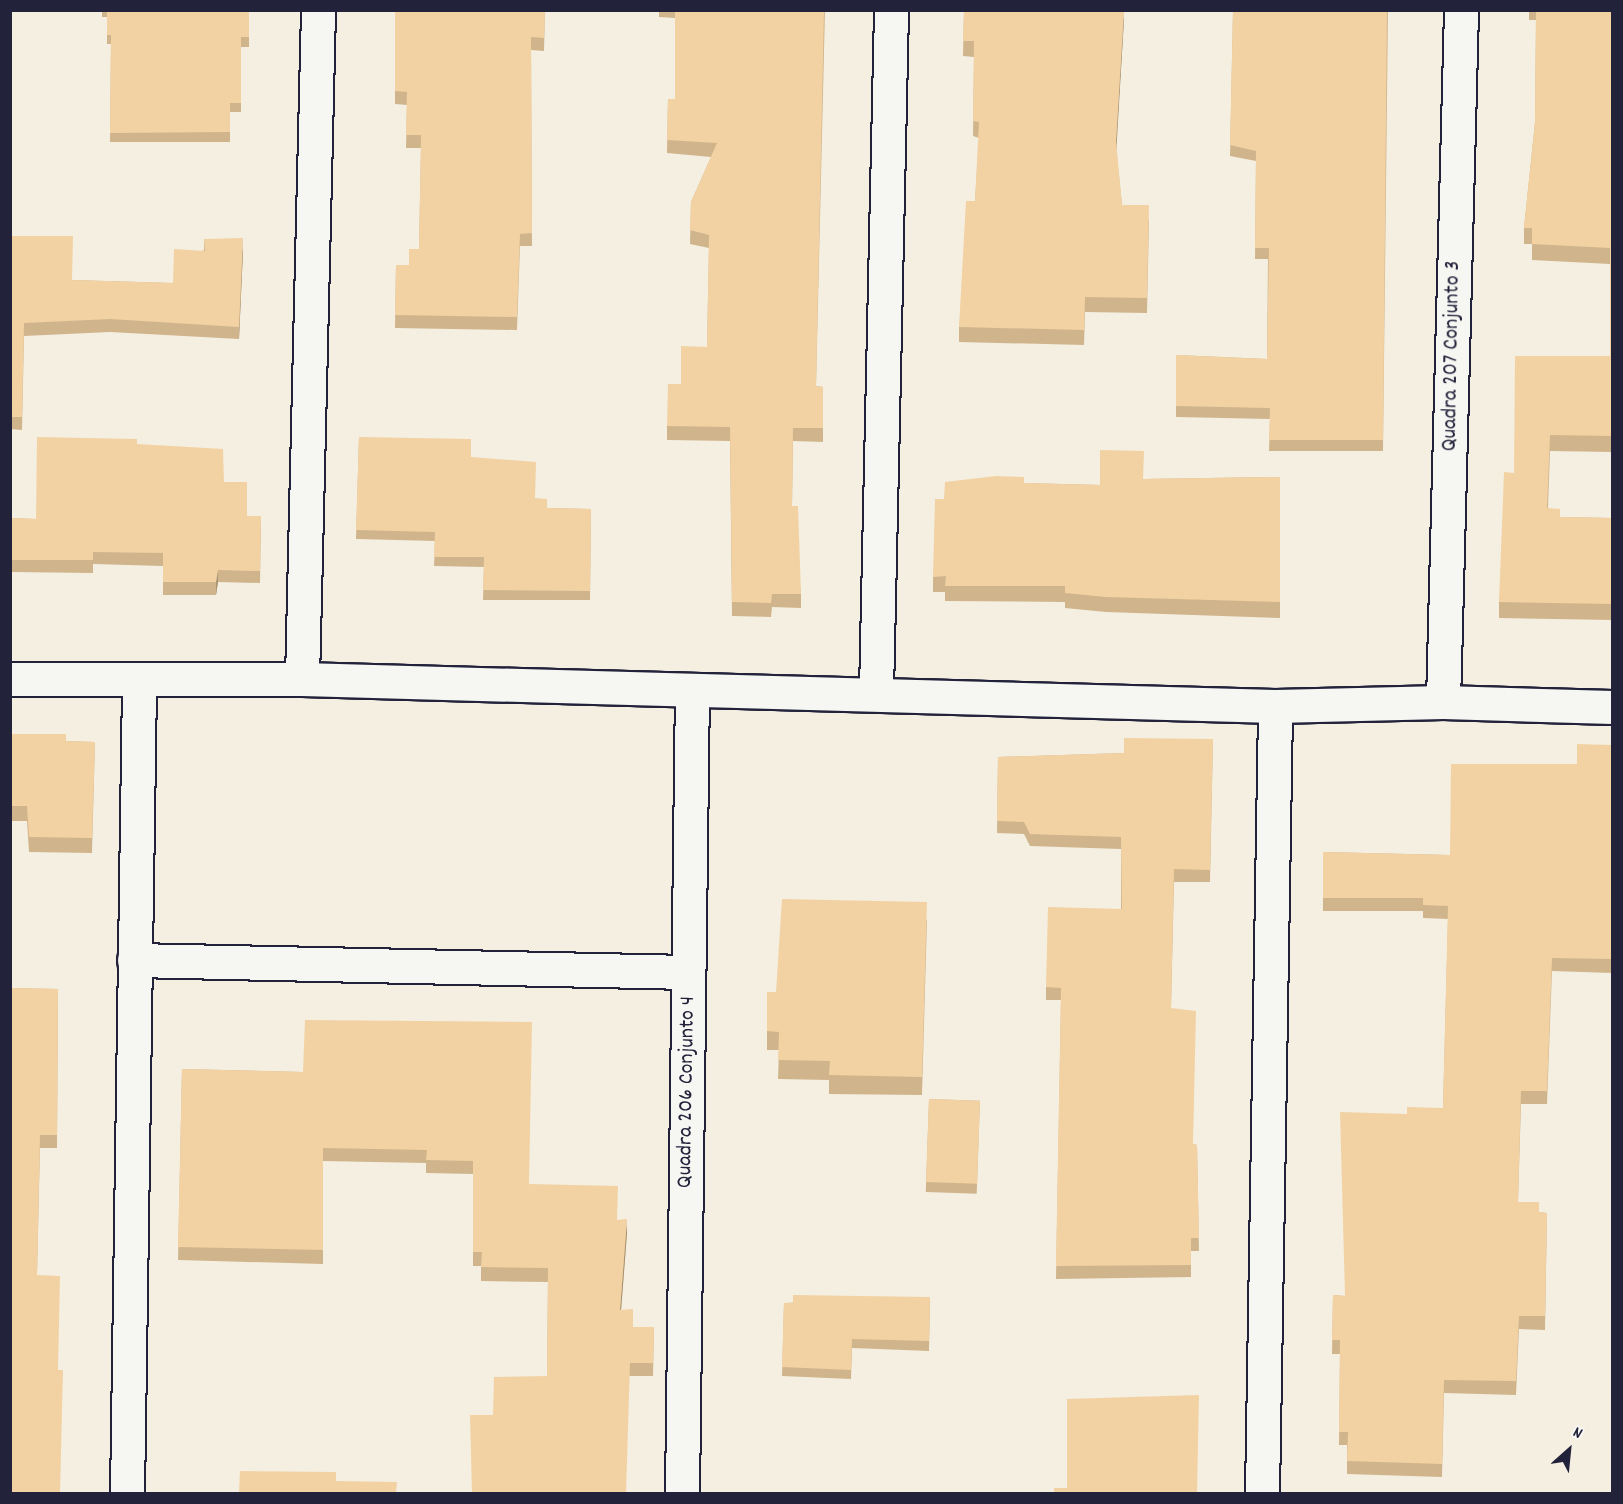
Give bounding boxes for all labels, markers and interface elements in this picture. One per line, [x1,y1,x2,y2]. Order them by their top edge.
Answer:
street label: Quadra 207 Conjunto 3 [1437,261,1467,451]
street label: Quadra 206 Conjunto 4 [672,996,702,1188]
north arrow [1539,1420,1599,1480]
text: N [1569,1421,1586,1446]

